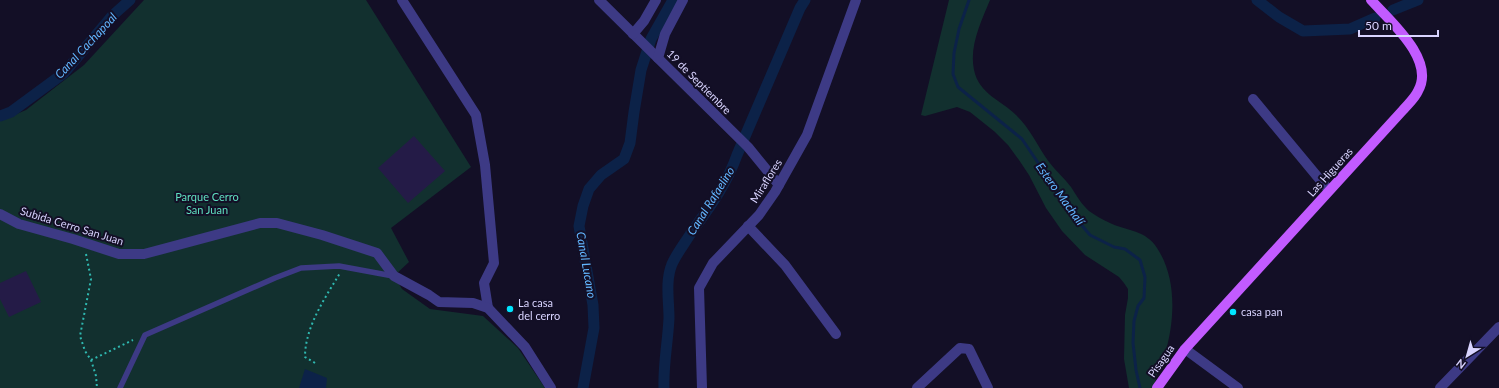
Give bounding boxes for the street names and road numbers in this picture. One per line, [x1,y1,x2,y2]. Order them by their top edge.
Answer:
street label: 19 de Septiembre [665,47,734,117]
street label: Las Higueras [1304,144,1355,199]
street label: Miraflores [747,156,784,205]
street label: Subida Cerro San Juan [19,204,125,247]
street label: Pisagua [1145,342,1176,379]

